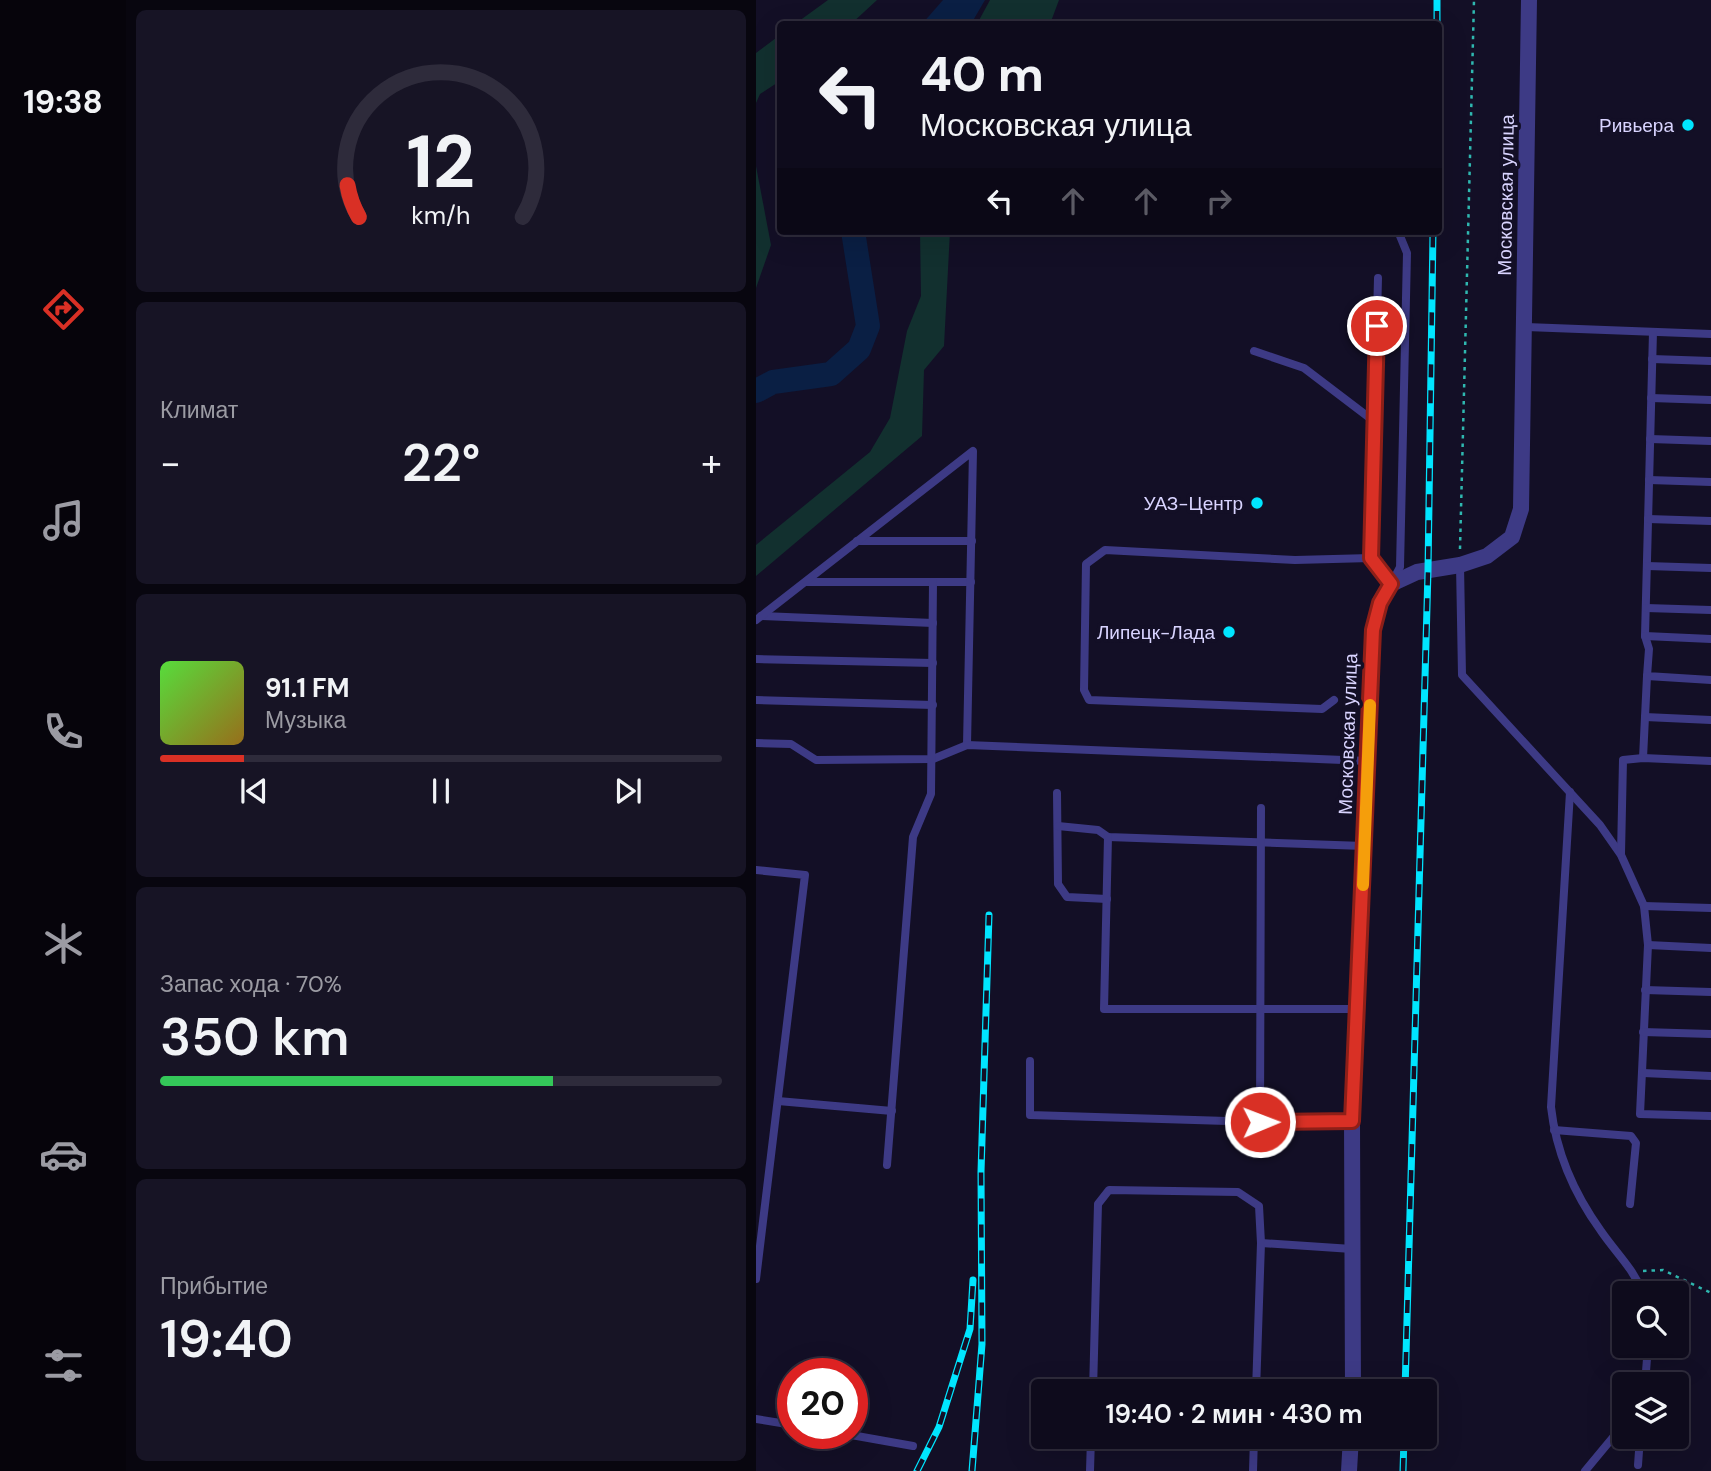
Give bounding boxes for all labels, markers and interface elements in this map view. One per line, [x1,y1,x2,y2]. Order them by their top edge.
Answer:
text: 40 m [920,42,1044,106]
icon: left [805,49,896,140]
text: 19:38 [23,81,103,123]
text: Московская улица [920,104,1192,146]
place label: Ривьера [1599,113,1674,138]
street label: Московская улица [1492,114,1520,276]
text: 12 [407,115,475,210]
marker: Ривьера [1680,117,1696,133]
icon: left [981,182,1019,220]
icon: ahead [1054,182,1092,220]
icon: ahead [1127,182,1165,220]
icon: right [1200,182,1238,220]
text: km/h [411,199,471,232]
icon: directions [39,285,88,334]
pin [1347,296,1407,356]
icon: arrive [1358,307,1396,345]
text: Климат [160,395,238,425]
text: 22° [402,429,480,497]
text: − [160,438,181,488]
text: + [701,438,722,488]
place label: УАЗ-Центр [1144,491,1243,516]
marker: УАЗ-Центр [1249,495,1265,511]
icon: music [39,496,88,545]
place label: Липецк-Лада [1097,620,1215,645]
marker: Липецк-Лада [1221,624,1237,640]
street label: Московская улица [1333,652,1363,815]
text: 91.1 FM [265,671,350,705]
text: Музыка [265,705,346,735]
icon: phone [39,707,88,756]
icon: previous [235,772,273,810]
icon: pause [422,772,460,810]
icon: next [609,772,647,810]
icon: climate [39,919,88,968]
text: Запас хода · 70% [160,969,342,999]
text: 350 km [160,1003,349,1071]
position arrow [1223,1085,1297,1159]
icon: car [39,1130,88,1179]
text: Прибытие [160,1271,268,1301]
map controls [1612,1281,1689,1449]
button: search [1612,1281,1689,1358]
text: 19:40 [160,1305,293,1373]
icon: filters [39,1341,88,1390]
speed limit sign: 20 [777,1358,868,1449]
button: layers [1612,1372,1689,1449]
text: 19:40 · 2 мин · 430 m [1105,1397,1363,1431]

